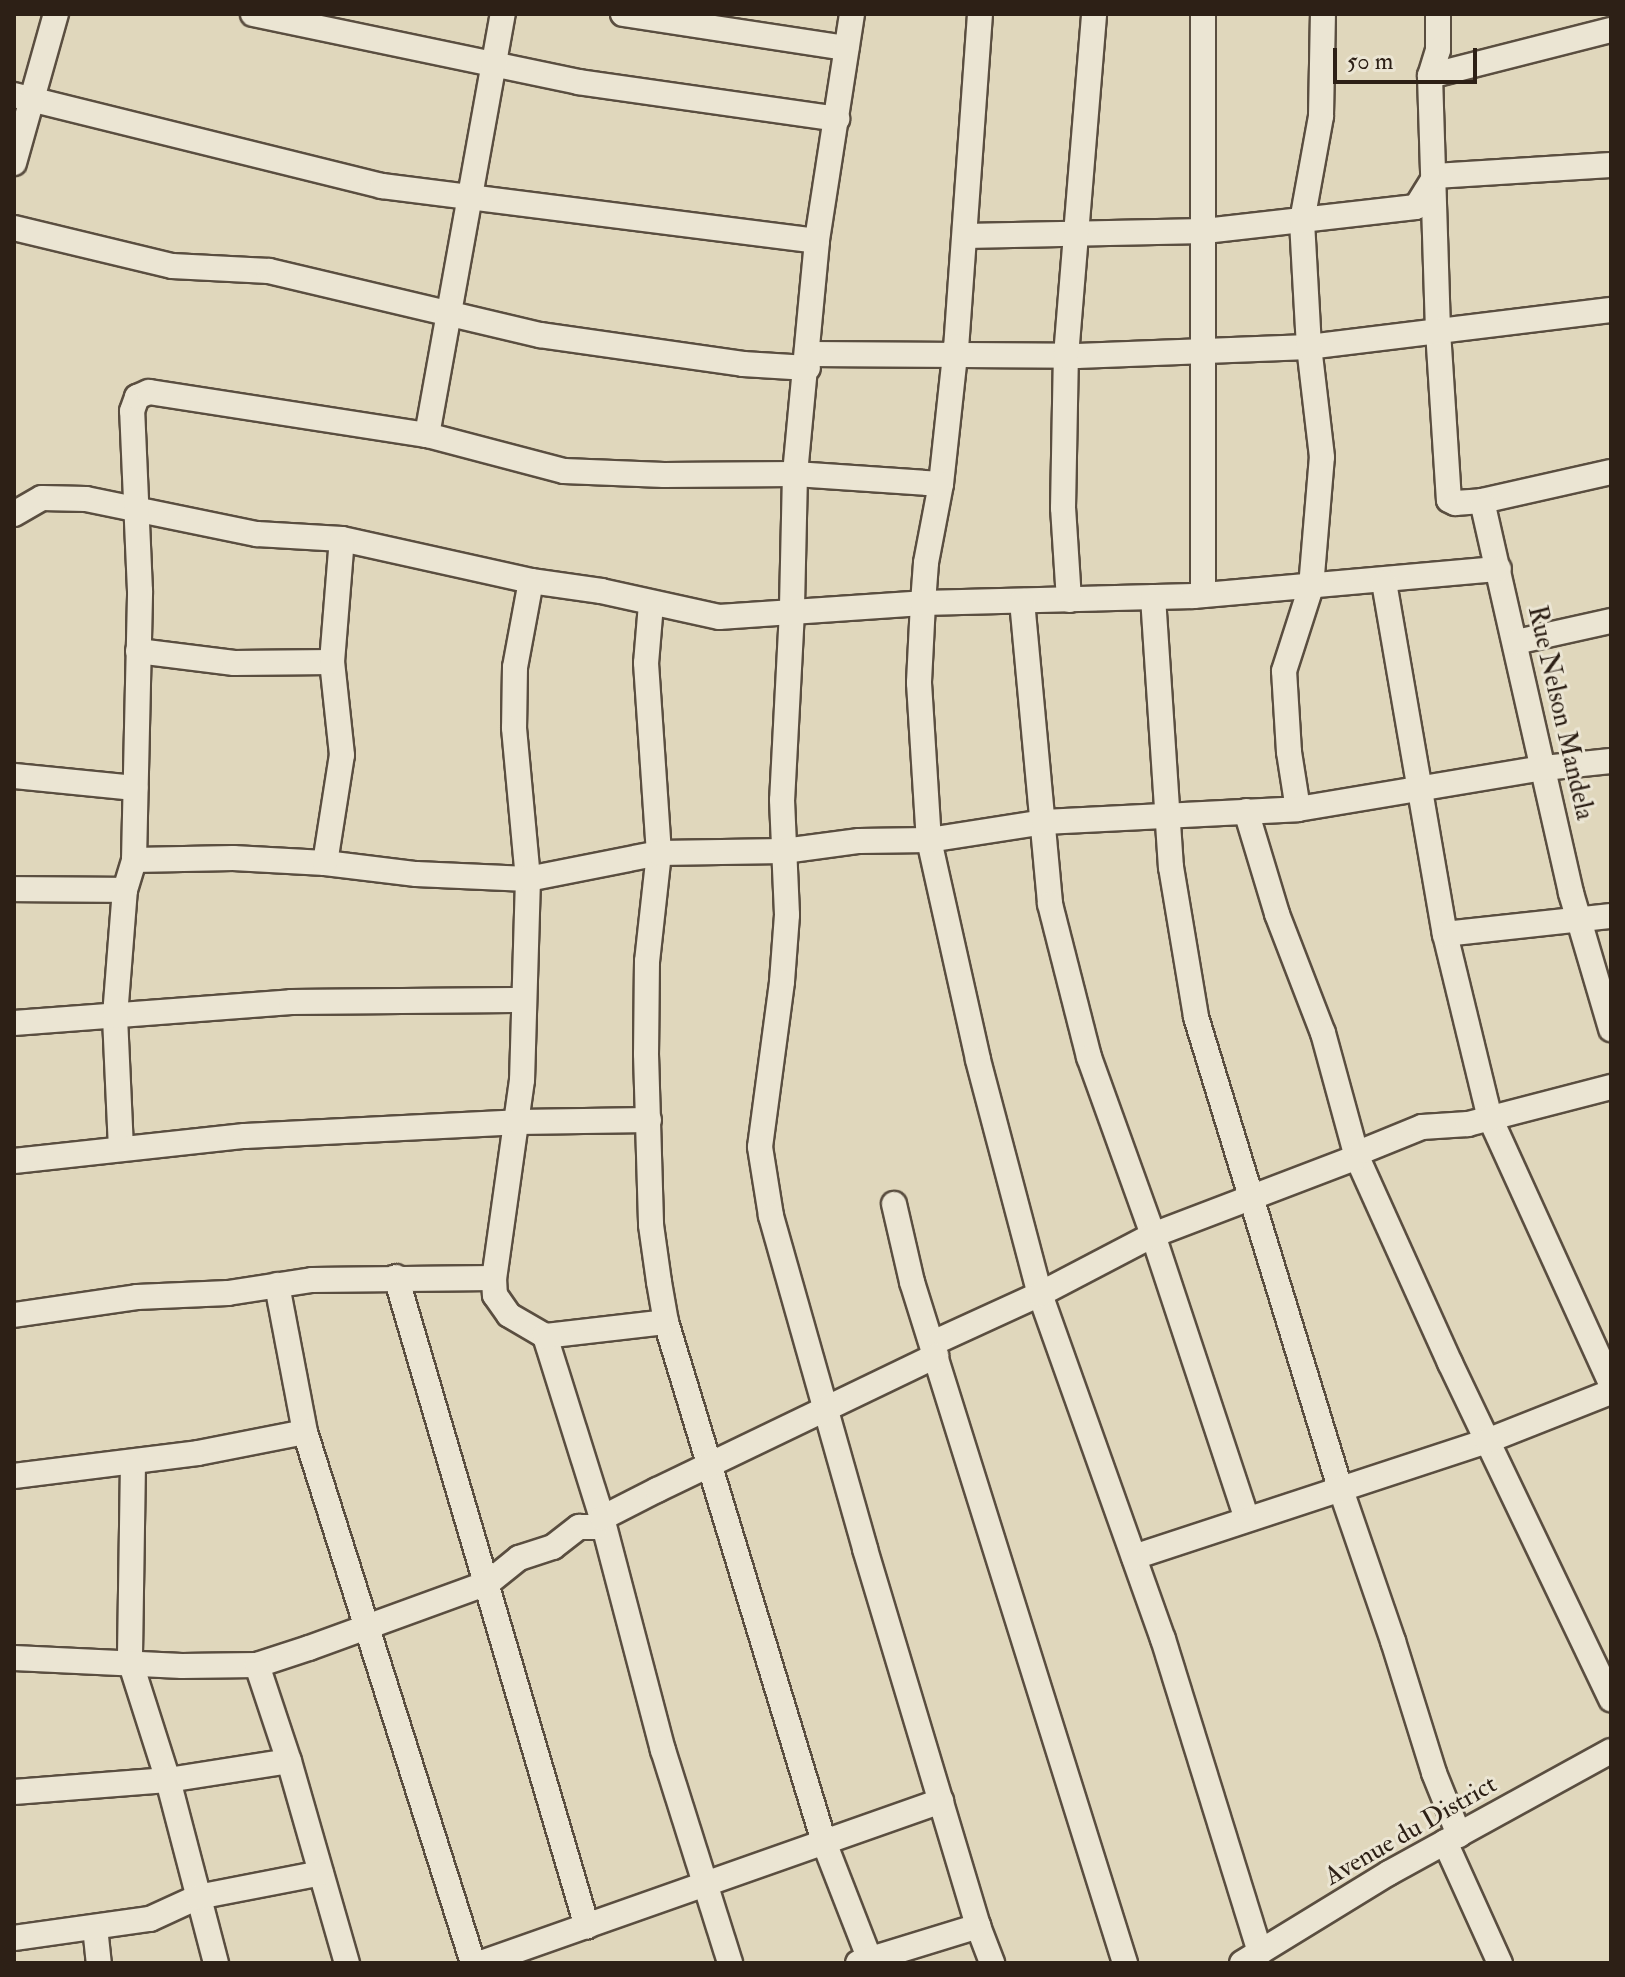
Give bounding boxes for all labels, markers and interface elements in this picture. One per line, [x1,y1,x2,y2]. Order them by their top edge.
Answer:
scale bar [1337,32,1481,82]
text: 50 m [1347,46,1393,77]
street label: Rue Nelson Mandela [1520,603,1600,823]
street label: Avenue du District [1319,1769,1503,1893]

